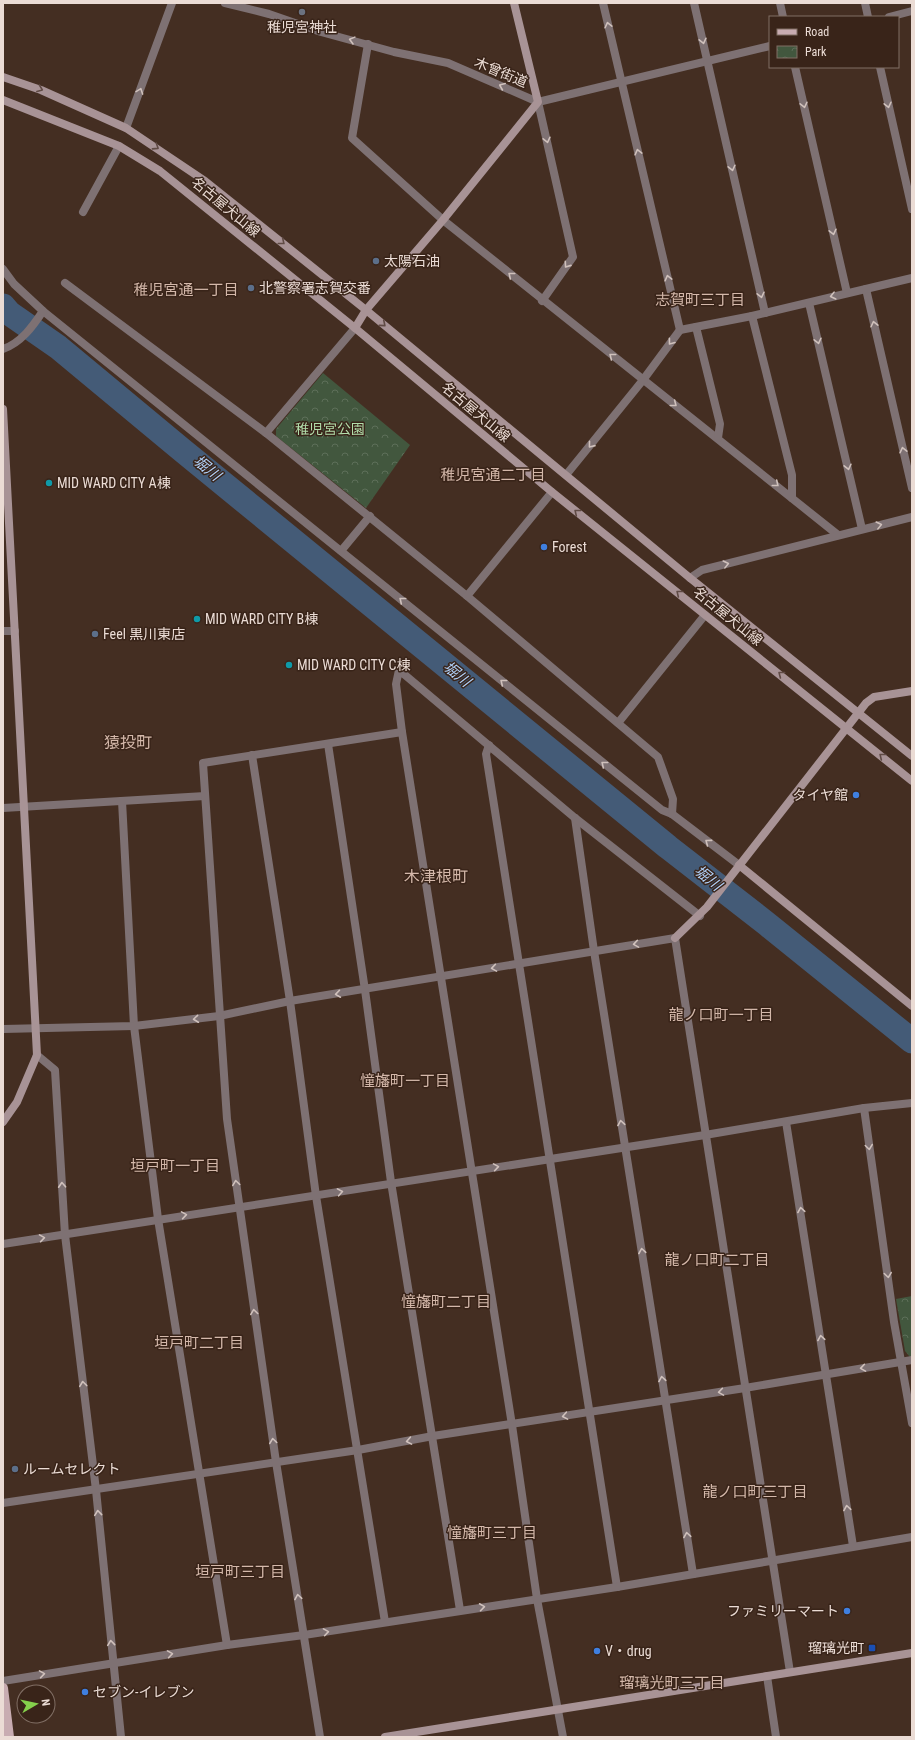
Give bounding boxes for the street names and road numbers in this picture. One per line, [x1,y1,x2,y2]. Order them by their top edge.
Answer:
street label: 木曾街道 [472,54,530,90]
street label: 名古屋犬山線 [189,174,263,240]
street label: 名古屋犬山線 [439,379,513,445]
street label: 名古屋犬山線 [690,583,766,649]

